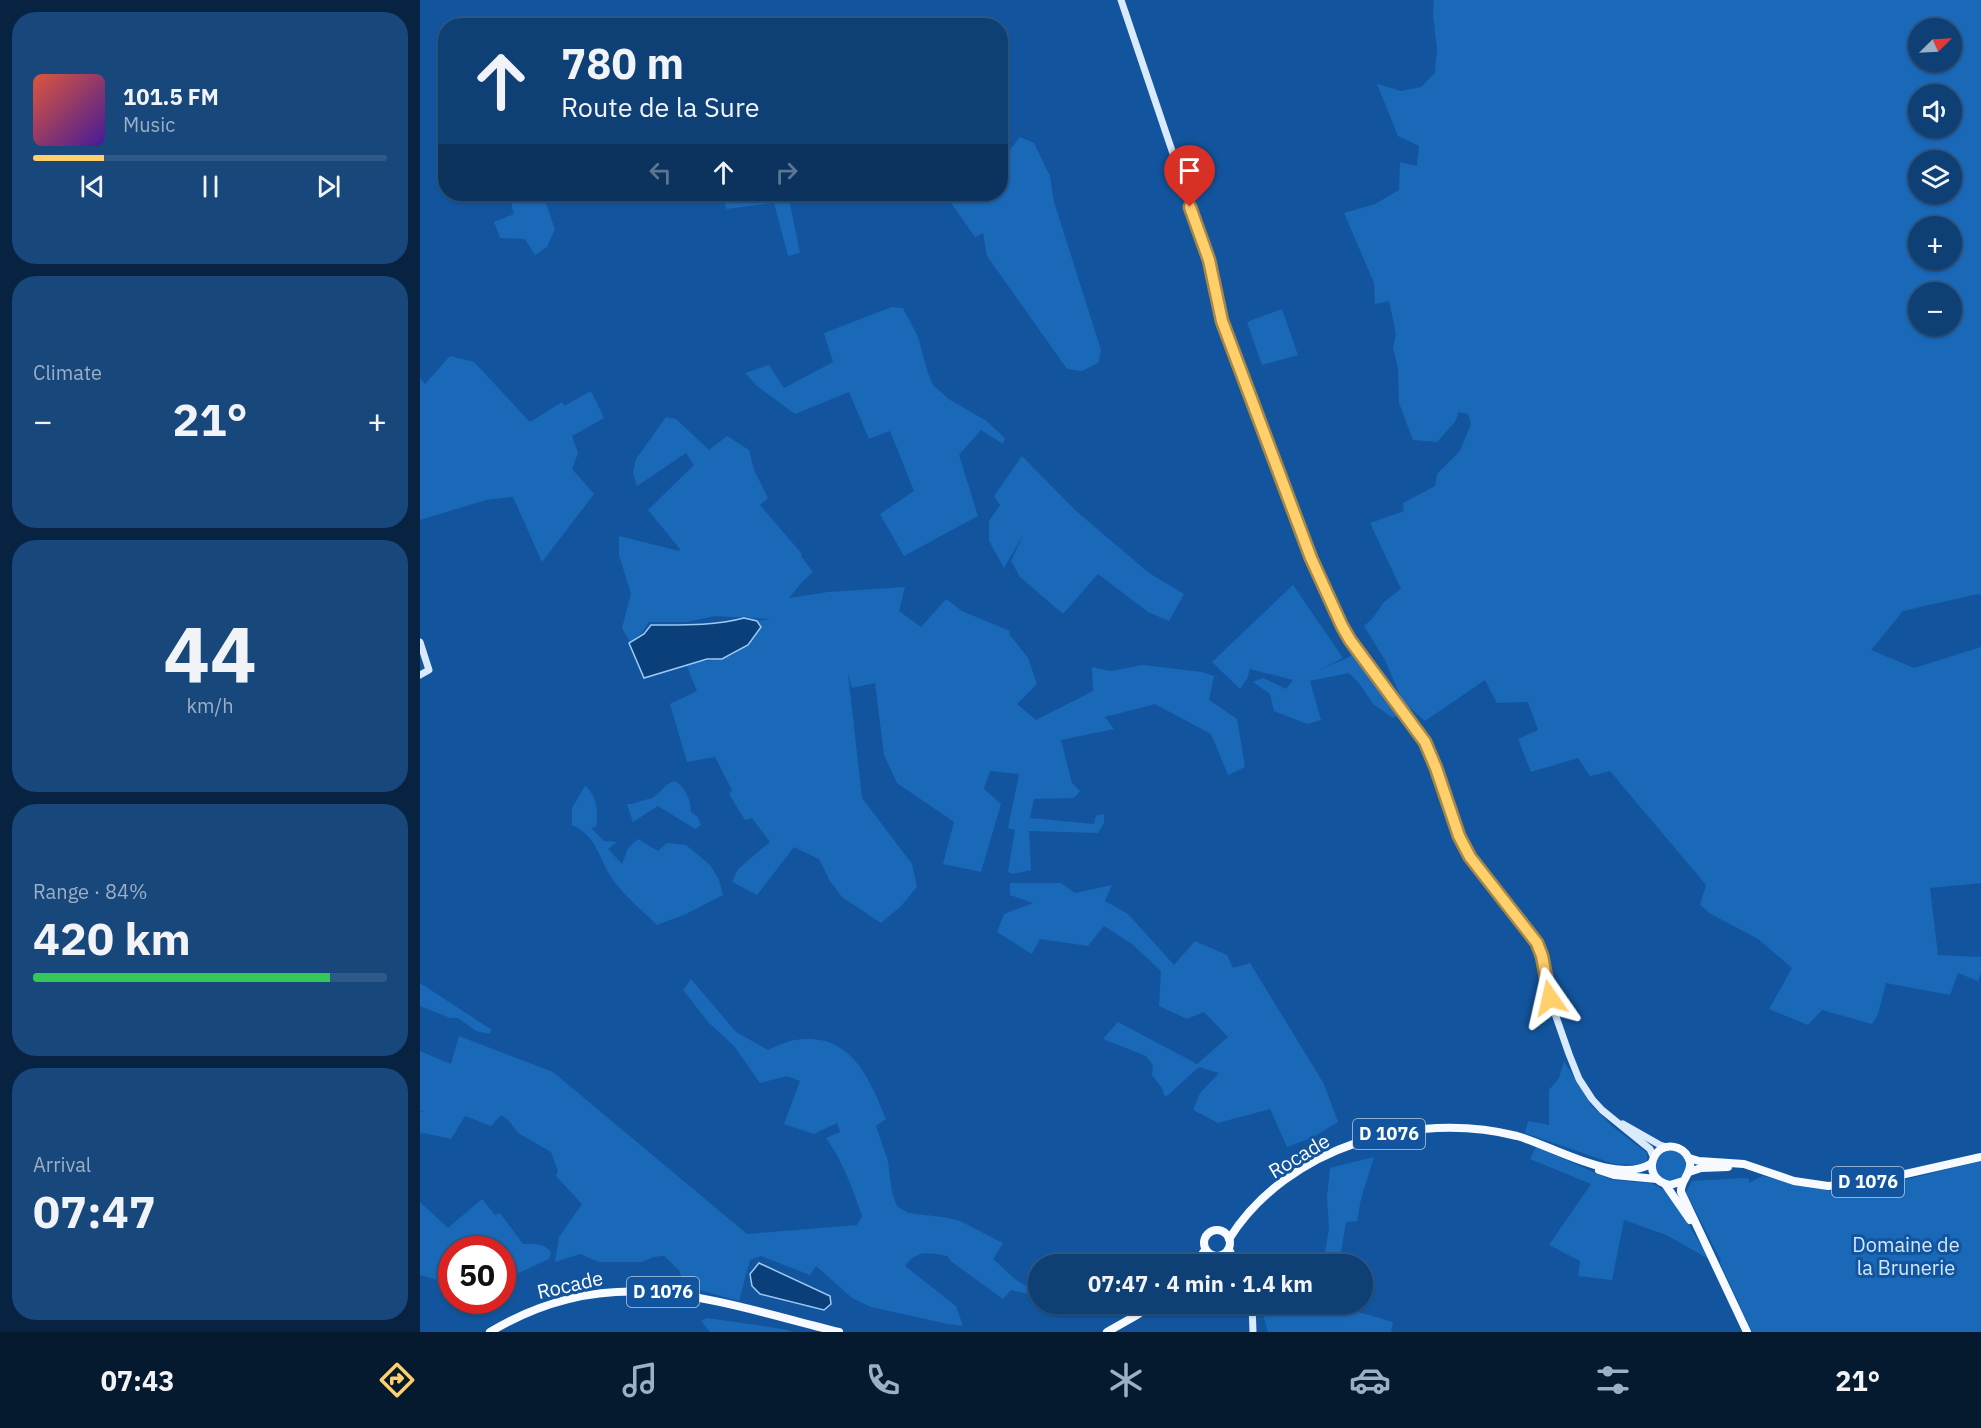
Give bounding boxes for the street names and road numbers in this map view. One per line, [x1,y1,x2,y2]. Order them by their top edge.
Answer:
road number: D 1076 [1353,1119,1425,1149]
street label: Rocade [1263,1127,1334,1184]
road number: D 1076 [1832,1167,1904,1197]
street label: Rocade [534,1264,606,1305]
road number: D 1076 [627,1277,699,1307]

